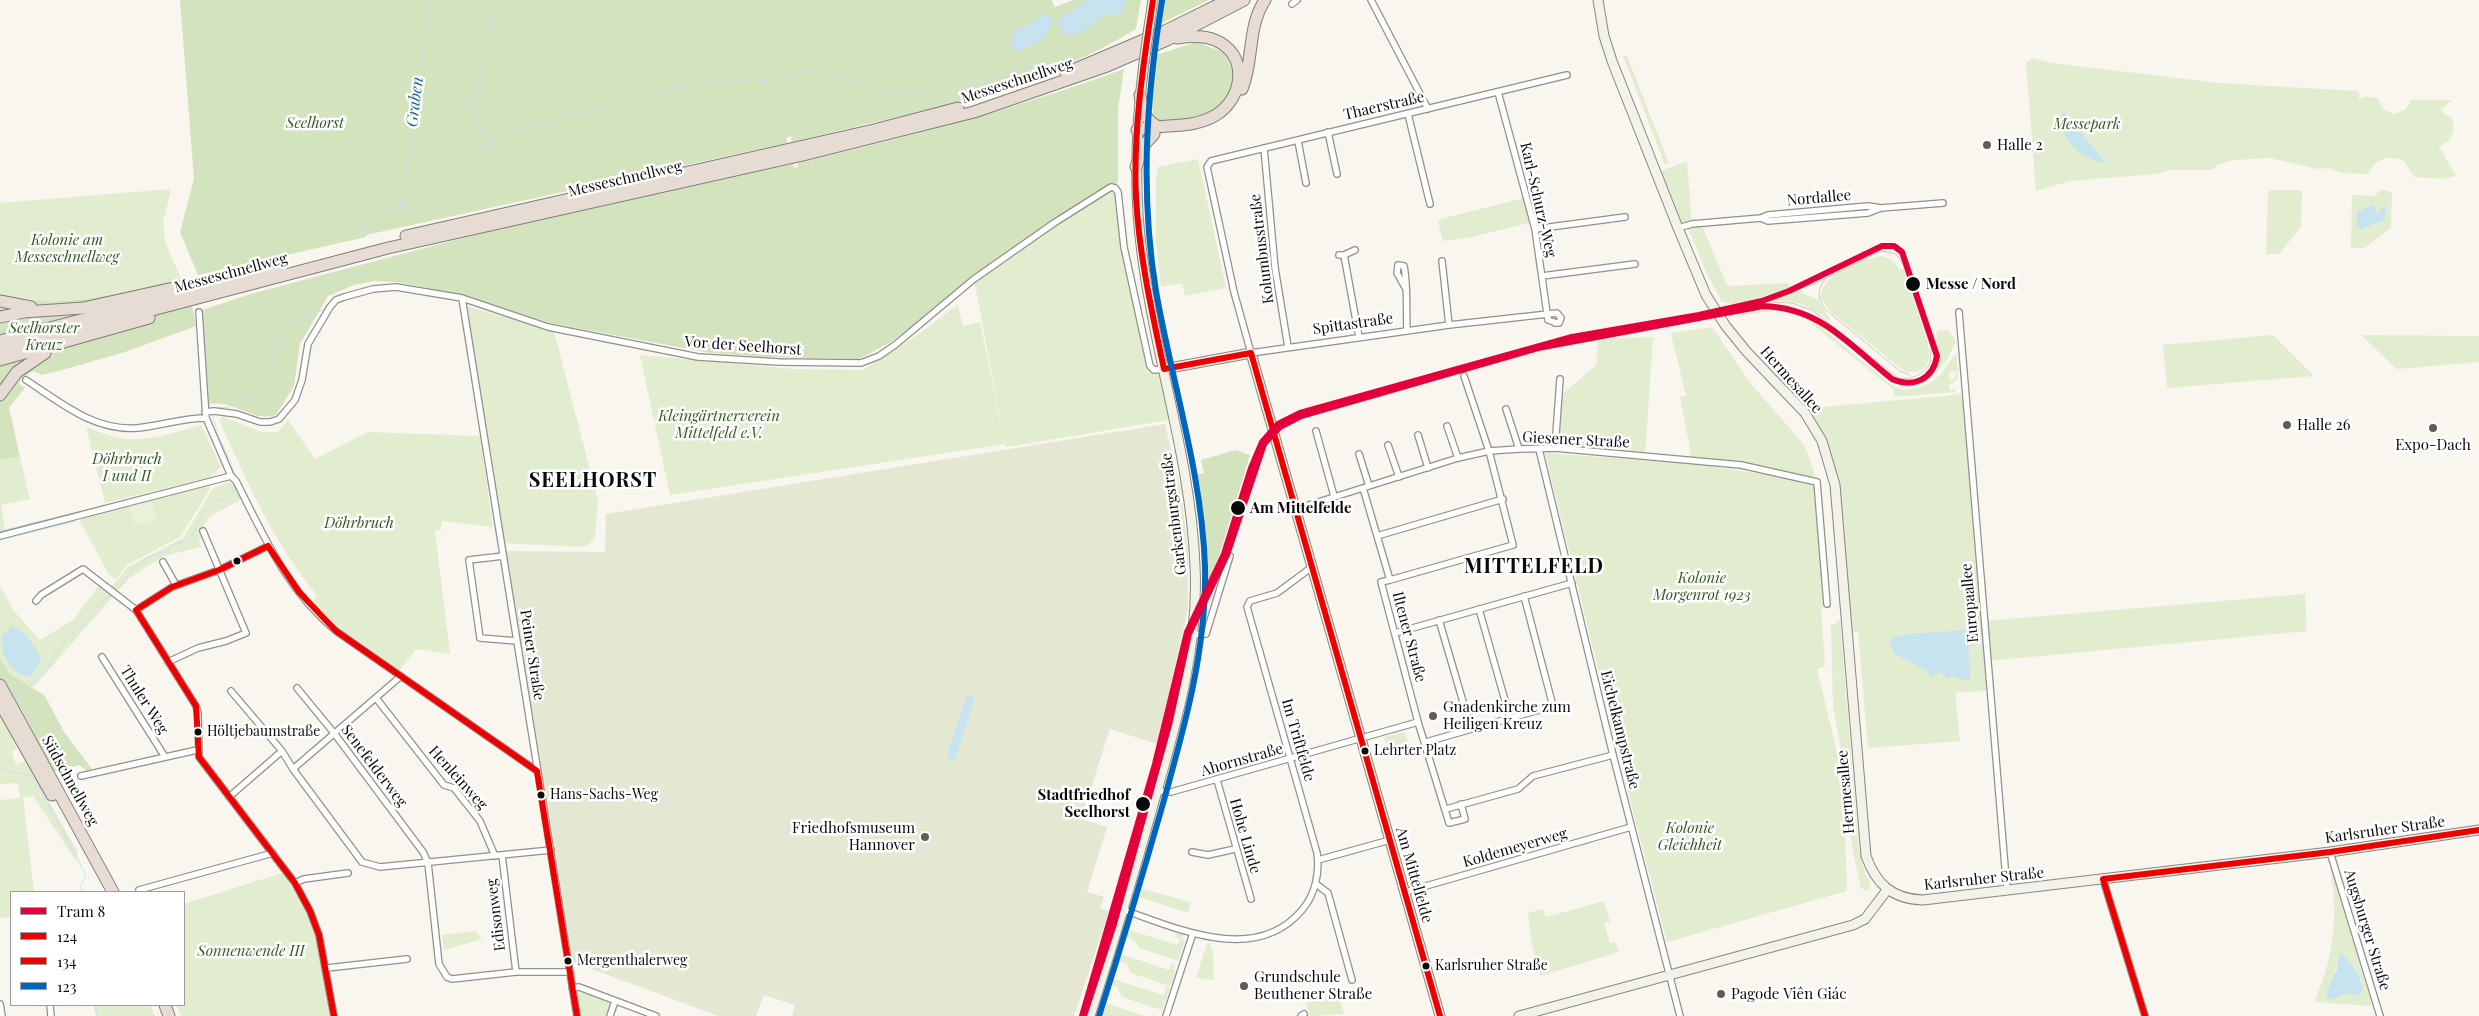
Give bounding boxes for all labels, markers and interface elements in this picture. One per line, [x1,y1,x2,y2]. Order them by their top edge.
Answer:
street label: Messeschnellweg [959,54,1075,108]
water label: Graben [402,76,428,128]
street label: Thaerstraße [1342,88,1426,124]
park label: Seelhorst [286,114,344,132]
park label: Messepark [2053,115,2121,133]
place label: Halle 2 [1997,136,2043,154]
marker: Halle 2 [1981,139,1993,151]
street label: Karl-Schurz-Weg [1516,141,1560,259]
street label: Messeschnellweg [566,157,684,201]
street label: Nordallee [1786,186,1852,210]
street label: Kolumbusstraße [1246,193,1278,305]
park label: Kolonie am Messeschnellweg [15,231,119,266]
street label: Messeschnellweg [173,249,289,297]
marker: Messe / Nord [1904,275,1922,293]
place label: Messe / Nord [1926,275,2016,293]
street label: Spittastraße [1312,309,1394,339]
park label: Seelhorster Kreuz [9,319,79,354]
street label: Vor der Seelhorst [684,333,802,359]
street label: Hermesallee [1756,343,1826,417]
park label: Kleingärtnerverein Mittelfeld e.V. [658,407,780,442]
place label: Halle 26 [2297,416,2350,434]
marker: Halle 26 [2281,419,2293,431]
marker: Expo-Dach [2427,422,2439,434]
street label: Giesener Straße [1522,428,1630,452]
place label: Expo-Dach [2395,436,2471,454]
park label: Döhrbruch I und II [92,450,162,485]
street label: Garkenburgstraße [1158,452,1190,576]
district label: SEELHORST [528,469,658,493]
marker: Am Mittelfelde [1229,499,1247,517]
place label: Am Mittelfelde [1250,499,1352,517]
park label: Döhrbruch [324,514,394,532]
district label: MITTELFELD [1463,555,1605,579]
unlabelled marker [232,556,242,566]
street label: Europaallee [1958,563,1982,643]
park label: Kolonie Morgenrot 1923 [1653,569,1751,604]
street label: Iltener Straße [1388,590,1430,684]
street label: Peiner Straße [516,608,548,702]
street label: Thuler Weg [116,663,172,737]
street label: Eichelkampstraße [1597,669,1643,791]
street label: Im Triftfelde [1278,696,1318,784]
place label: Gnadenkirche zum Heiligen Kreuz [1443,698,1571,733]
marker: Gnadenkirche zum Heiligen Kreuz [1427,710,1439,722]
street label: Senefelderweg [337,721,411,811]
place label: Höltjebaumstraße [207,724,320,740]
marker: Höltjebaumstraße [193,727,203,737]
street label: Südschnellweg [38,733,102,829]
street label: Ahornstraße [1199,740,1285,780]
street label: Henleinweg [425,742,491,814]
place label: Lehrter Platz [1374,743,1456,759]
marker: Lehrter Platz [1360,746,1370,756]
street label: Hermesallee [1833,749,1859,835]
place label: Stadtfriedhof Seelhorst [1038,786,1130,821]
place label: Hans-Sachs-Weg [550,787,658,803]
marker: Hans-Sachs-Weg [536,790,546,800]
marker: Stadtfriedhof Seelhorst [1134,795,1152,813]
street label: Hohe Linde [1226,796,1264,876]
street label: Karlsruher Straße [2324,813,2446,847]
place label: Friedhofsmuseum Hannover [792,819,915,854]
park label: Kolonie Gleichheit [1658,819,1722,854]
street label: Am Mittelfelde [1392,825,1436,925]
street label: Koldemeyerweg [1461,825,1569,871]
marker: Friedhofsmuseum Hannover [919,831,931,843]
street label: Karlsruher Straße [1923,864,2045,894]
street label: Augsburger Straße [2340,867,2394,993]
street label: Edisonweg [483,878,509,952]
legend [10,891,185,1006]
text: Tram 8 [57,901,105,921]
text: 124 [57,926,77,946]
park label: Sonnenwende III [197,942,305,960]
text: 134 [57,951,76,971]
place label: Mergenthalerweg [577,953,687,969]
marker: Mergenthalerweg [563,956,573,966]
place label: Karlsruher Straße [1435,958,1548,974]
marker: Karlsruher Straße [1421,961,1431,971]
place label: Grundschule Beuthener Straße [1254,968,1372,1003]
text: 123 [57,976,77,996]
marker: Grundschule Beuthener Straße [1238,980,1250,992]
place label: Pagode Viên Giác [1731,985,1847,1003]
marker: Pagode Viên Giác [1715,988,1727,1000]

